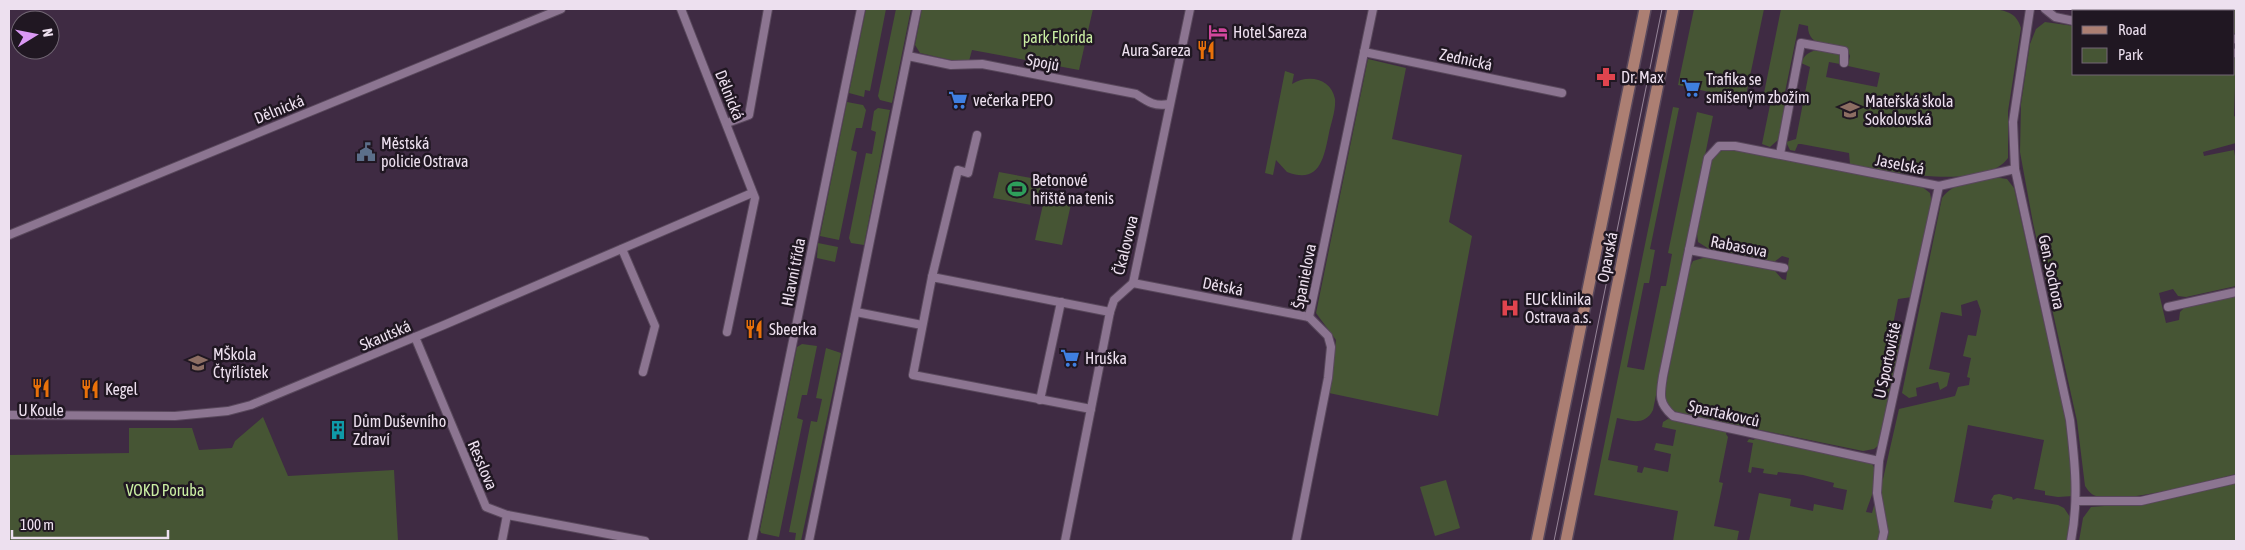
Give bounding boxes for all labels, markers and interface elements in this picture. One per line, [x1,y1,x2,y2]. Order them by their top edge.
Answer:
north arrow [10,10,60,60]
legend [2072,10,2235,75]
hotel icon: Hotel Sareza [1207,21,1229,43]
text: Road [2118,21,2147,38]
place label: Hotel Sareza [1233,23,1307,41]
text: N [39,27,56,38]
park label: park Florida [1023,28,1093,47]
restaurant icon: Aura Sareza [1195,39,1217,61]
place label: Aura Sareza [1122,41,1191,59]
street label: Zednická [1438,45,1494,73]
text: Park [2118,46,2143,63]
street label: Spojů [1025,50,1061,75]
pharmacy icon: Dr. Max [1595,66,1617,88]
street label: Dělnická [712,67,748,123]
place label: Dr. Max [1621,68,1664,86]
place label: Trafika se smišeným zbožím [1706,70,1810,107]
supermarket icon: Trafika se smišeným zbožím [1680,77,1702,99]
supermarket icon: večerka PEPO [947,89,969,111]
street label: Dělnická [251,91,307,127]
place label: večerka PEPO [973,91,1053,109]
place label: Mateřská škola Sokolovská [1865,92,1953,128]
school or university icon: Mateřská škola Sokolovská [1839,99,1861,121]
place label: Městská policie Ostrava [381,134,468,171]
public building icon: Městská policie Ostrava [355,141,377,163]
street label: Jaselská [1874,150,1926,178]
place label: Betonové hřiště na tenis [1032,171,1114,207]
sports icon: Betonové hřiště na tenis [1006,178,1028,200]
street label: Čkalovova [1109,213,1141,277]
street label: Opavská [1593,230,1622,284]
street label: Rabasova [1709,232,1769,260]
street label: Gen. Sochora [2035,233,2069,311]
street label: Hlavní třída [778,236,808,308]
street label: Španielova [1289,242,1320,310]
street label: Dětská [1201,273,1245,299]
place label: EUC klinika Ostrava a.s. [1525,290,1592,326]
hospital icon: EUC klinika Ostrava a.s. [1499,297,1521,319]
street label: Skautská [357,316,413,354]
restaurant icon: Sbeerka [743,318,765,340]
place label: Sbeerka [769,320,817,338]
street label: U Sportoviště [1870,320,1905,400]
place label: MŠkola Čtyřlístek [213,345,268,382]
supermarket icon: Hruška [1059,347,1081,369]
place label: Hruška [1085,349,1127,367]
school or university icon: MŠkola Čtyřlístek [187,352,209,374]
restaurant icon: U Koule [30,377,52,399]
restaurant icon: Kegel [79,378,101,400]
place label: Kegel [105,380,139,399]
street label: Spartakovců [1686,396,1761,431]
place label: U Koule [18,401,64,419]
place label: Dům Duševního Zdraví [353,412,446,448]
building icon: Dům Duševního Zdraví [327,419,349,441]
street label: Resslova [465,438,501,492]
park label: VOKD Poruba [126,481,204,499]
scale bar [12,508,169,540]
text: 100 m [20,516,54,533]

